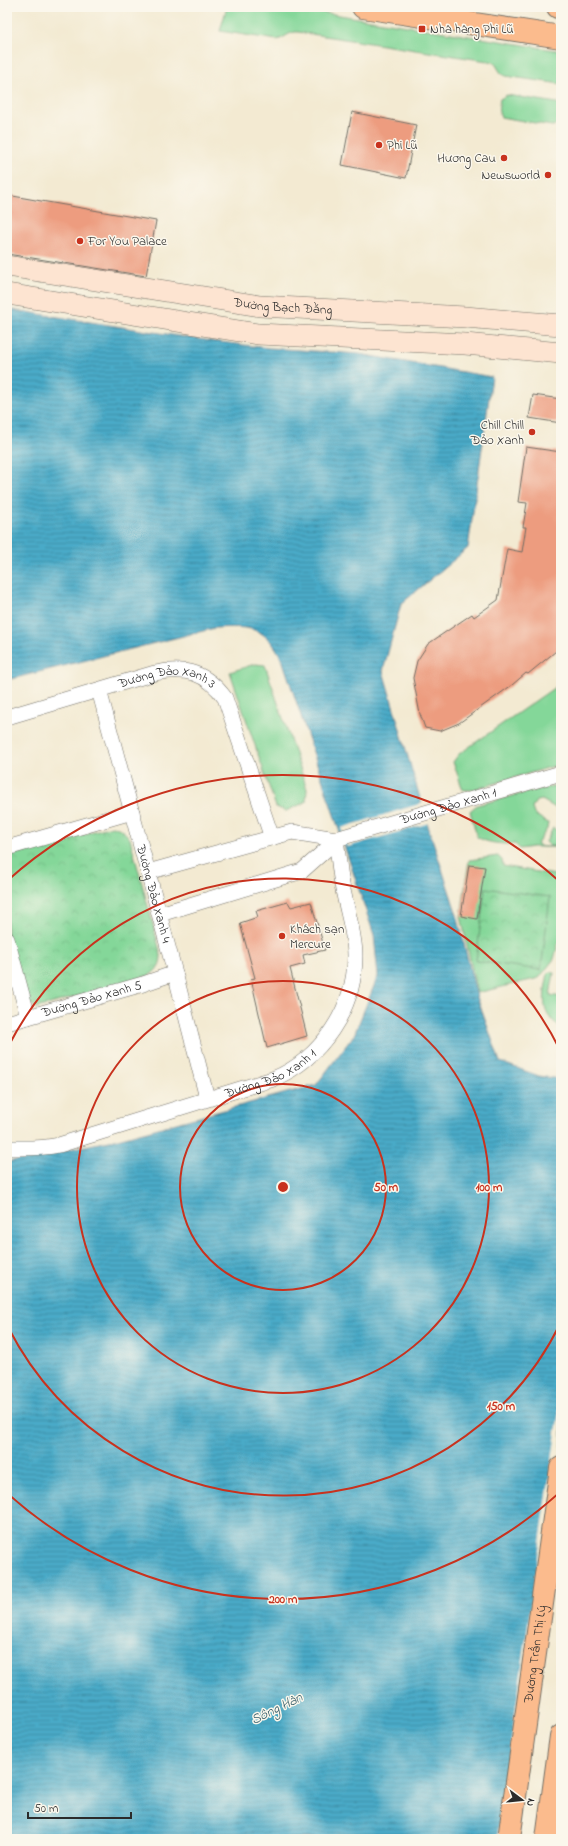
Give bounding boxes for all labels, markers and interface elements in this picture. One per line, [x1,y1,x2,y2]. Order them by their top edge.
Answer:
place label: Nhà hàng Phì Lũ [430,20,514,40]
marker: Nhà hàng Phì Lũ [417,24,427,34]
place label: Phi Lũ [387,136,418,155]
marker: Phi Lũ [374,140,384,150]
place label: Hương Cau [437,149,496,169]
marker: Hương Cau [499,153,509,163]
place label: Newsworld [482,166,541,185]
marker: Newsworld [543,170,553,180]
place label: For You Palace [87,232,167,251]
marker: For You Palace [75,236,85,246]
street label: Đường Bạch Đằng [231,292,333,320]
place label: Chill Chill Đảo Xanh [470,416,524,450]
marker: Chill Chill Đảo Xanh [527,427,537,437]
street label: Đường Đảo Xanh 3 [115,661,220,693]
street label: Đường Đảo Xanh 1 [397,783,499,830]
street label: Đường Đảo Xanh 4 [131,842,176,946]
place label: Khách sạn Mercure [290,920,344,954]
marker: Khách sạn Mercure [277,931,287,941]
street label: Đường Đảo Xanh 5 [38,975,144,1022]
street label: Đường Đảo Xanh 1 [221,1045,321,1103]
text: 50 m [374,1179,399,1197]
text: 100 m [476,1179,503,1197]
centre of rings [276,1180,290,1194]
text: 150 m [487,1398,516,1416]
text: 200 m [268,1591,298,1609]
street label: Đường Trần Thị Lý [519,1604,552,1705]
water label: Sông Hàn [248,1687,307,1731]
north arrow [502,1780,542,1820]
scale bar [28,1794,131,1820]
text: N [522,1797,539,1808]
text: 50 m [34,1800,58,1818]

